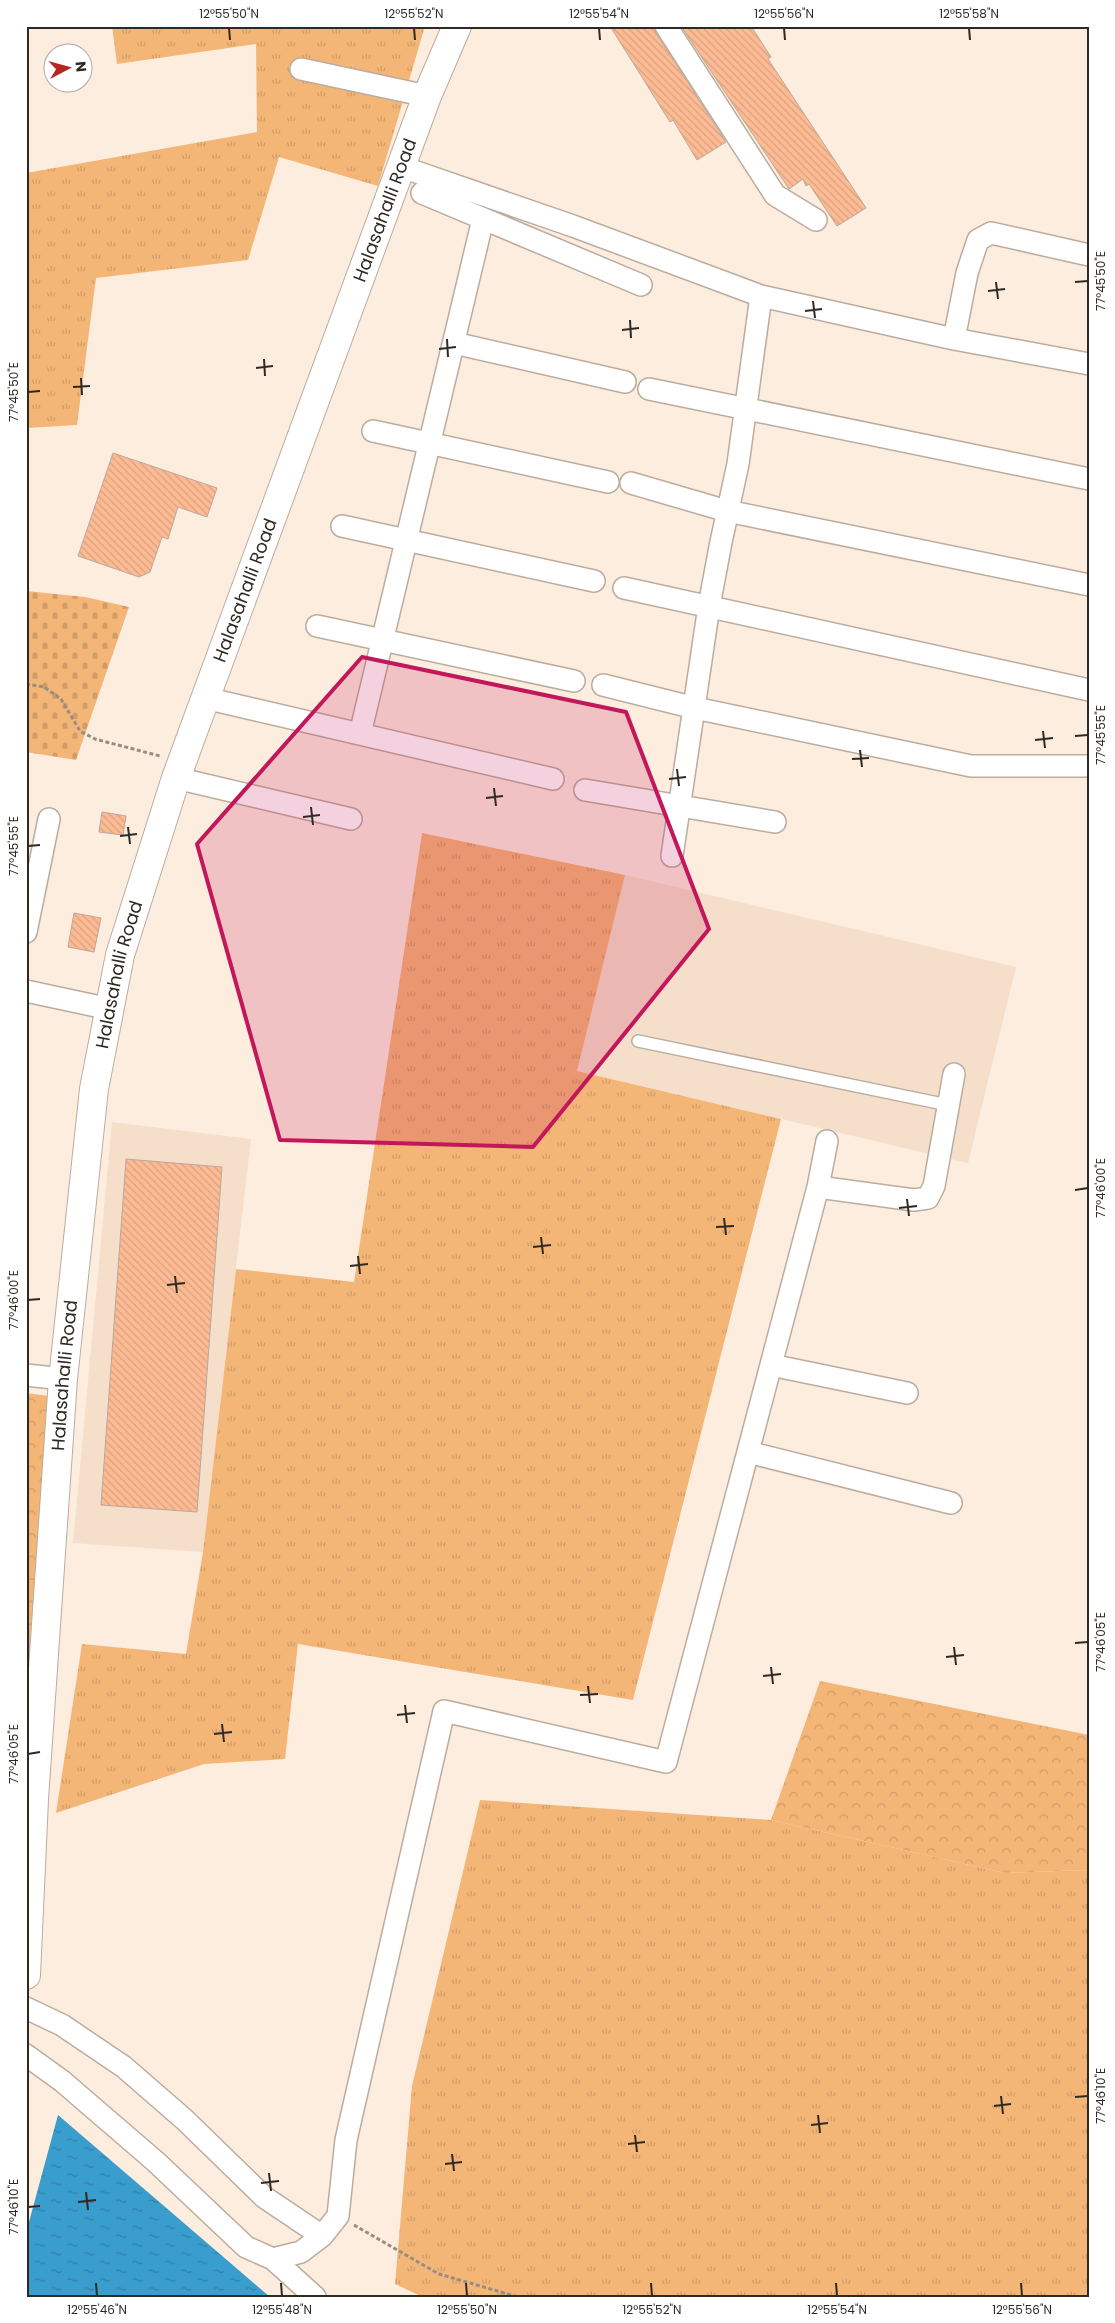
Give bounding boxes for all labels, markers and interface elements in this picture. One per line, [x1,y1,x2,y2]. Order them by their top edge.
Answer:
text: 12°55'50"N [199,5,259,22]
text: 12°55'52"N [384,5,444,22]
text: 12°55'54"N [569,5,629,22]
text: 12°55'56"N [754,5,814,22]
text: 12°55'58"N [939,5,999,22]
north arrow [42,42,92,92]
text: N [70,60,91,73]
street label: Halasahalli Road [347,135,422,285]
text: 77°45'50"E [1092,251,1109,311]
text: 77°45'50"E [5,362,22,422]
street label: Halasahalli Road [207,515,283,666]
text: 77°45'55"E [1092,705,1109,765]
text: 77°45'55"E [5,816,22,876]
street label: Halasahalli Road [89,897,148,1051]
text: 77°46'00"E [1092,1158,1109,1218]
text: 77°46'00"E [5,1270,22,1330]
street label: Halasahalli Road [45,1299,83,1452]
text: 77°46'05"E [1092,1612,1109,1672]
text: 77°46'05"E [5,1724,22,1784]
text: 77°46'10"E [1092,2068,1109,2124]
text: 77°46'10"E [5,2179,22,2235]
text: 12°55'46"N [67,2301,127,2318]
text: 12°55'48"N [252,2301,312,2318]
text: 12°55'50"N [437,2301,497,2318]
text: 12°55'52"N [622,2301,682,2318]
text: 12°55'54"N [807,2301,867,2318]
text: 12°55'56"N [992,2301,1052,2318]

